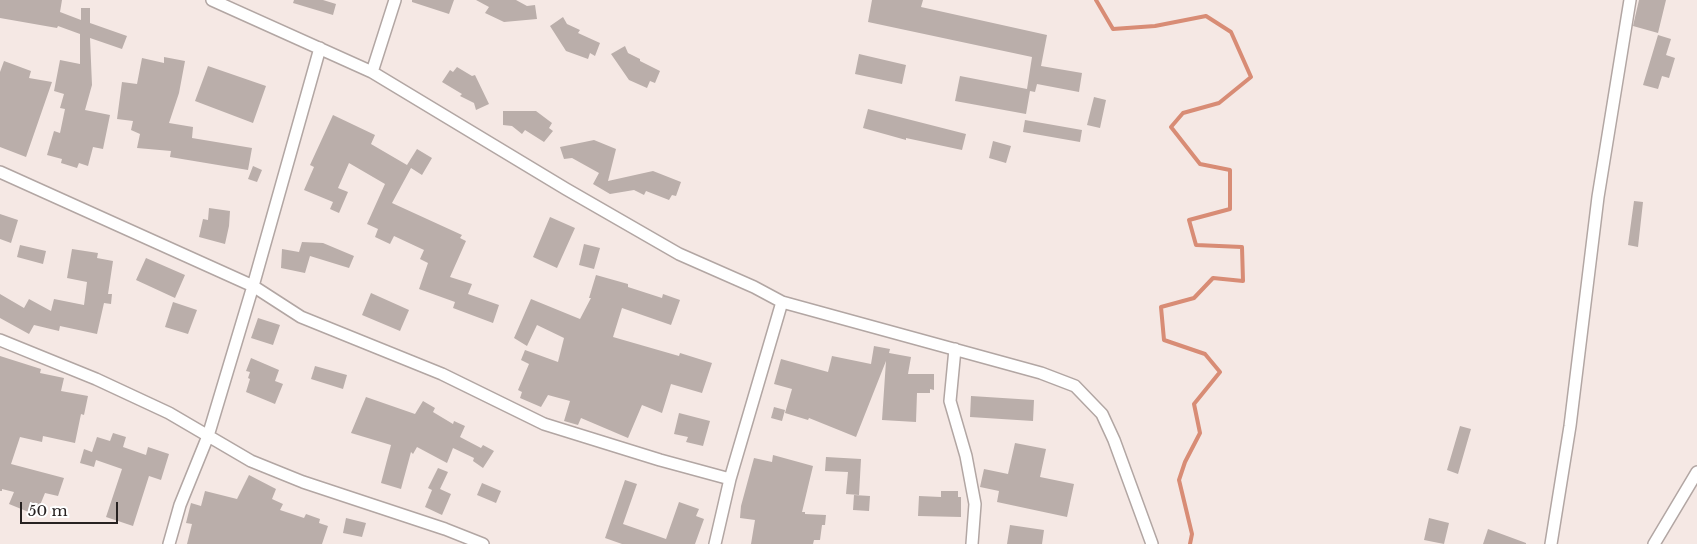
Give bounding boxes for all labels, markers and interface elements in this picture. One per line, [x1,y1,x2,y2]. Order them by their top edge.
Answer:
scale bar [22,492,120,524]
text: 50 m [28,501,68,520]

